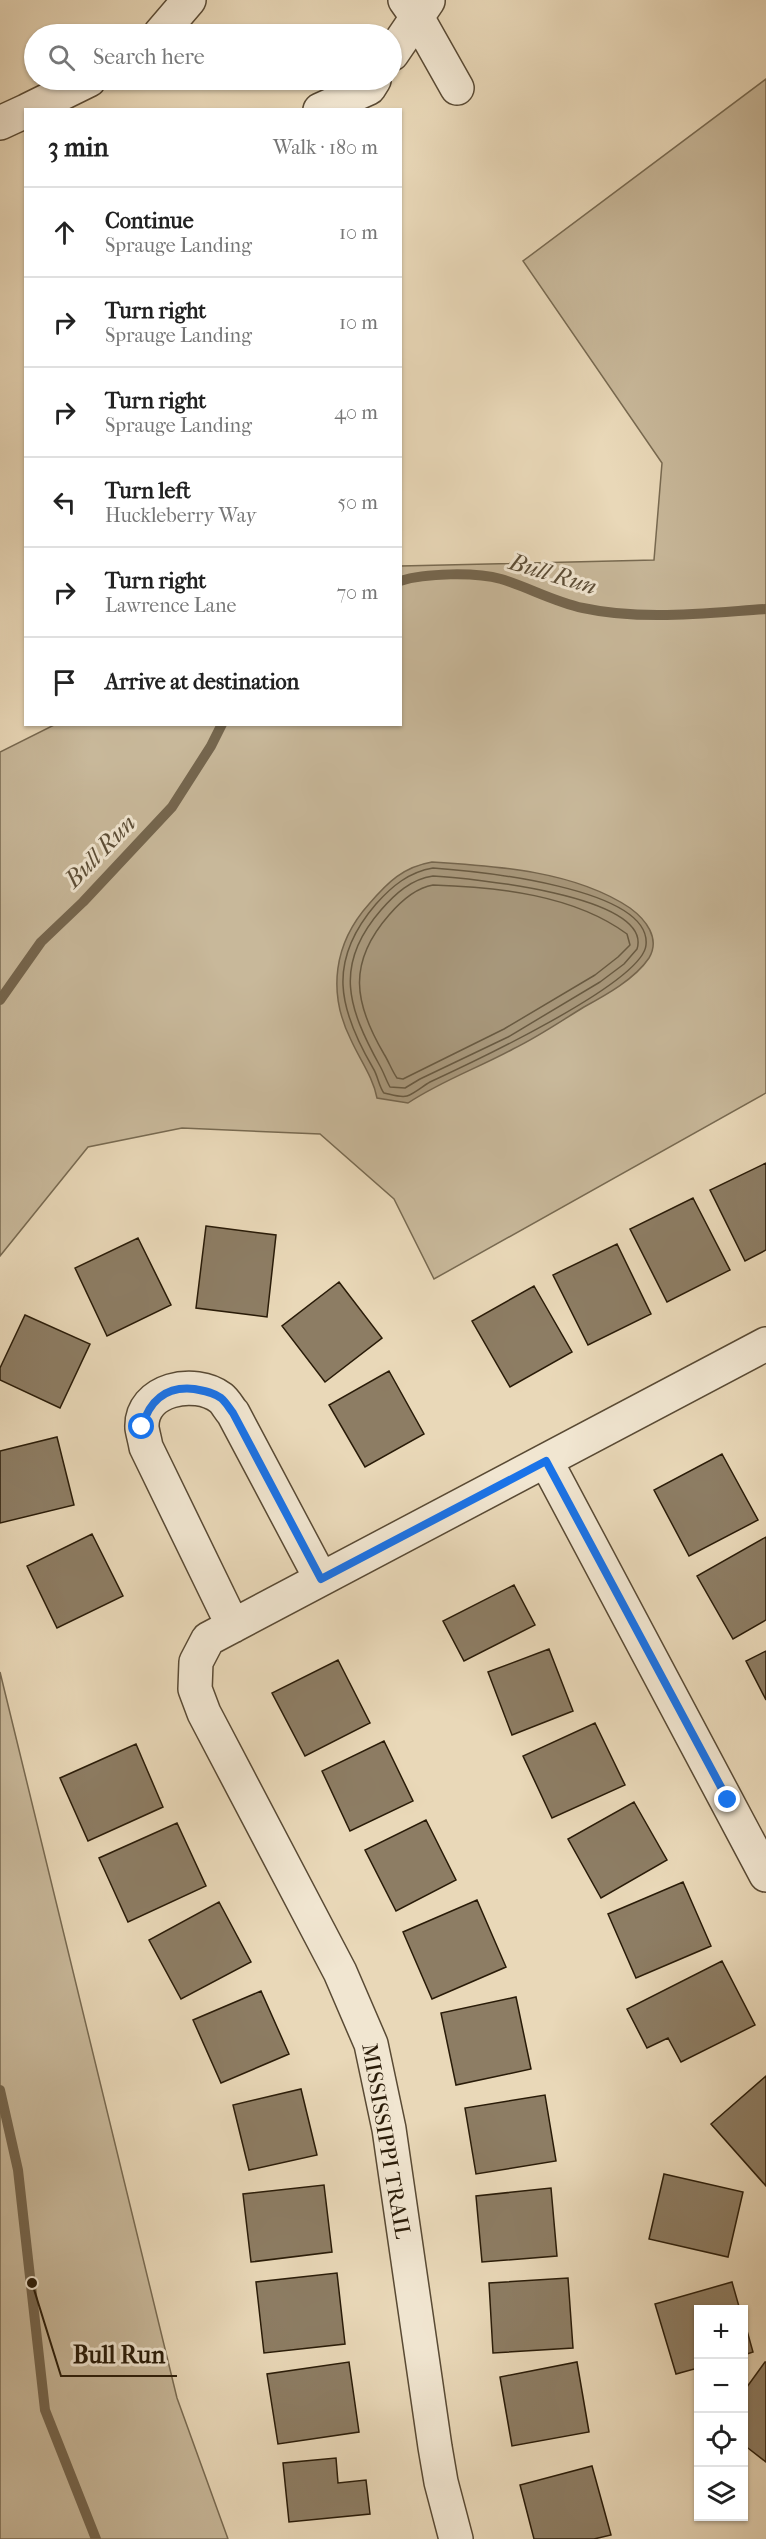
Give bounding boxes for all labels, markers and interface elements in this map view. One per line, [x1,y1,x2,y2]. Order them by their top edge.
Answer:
search box [24,24,402,90]
icon: search [45,41,78,74]
text: Search here [93,44,205,70]
text: 3 min [48,132,109,163]
text: Walk · 180 m [273,136,378,159]
text: Continue [105,208,194,234]
icon: ahead [48,216,81,249]
text: 10 m [339,221,378,244]
text: Sprauge Landing [105,234,252,257]
text: Turn right [105,298,206,324]
icon: right [48,306,81,339]
text: 10 m [339,311,378,334]
text: Sprauge Landing [105,324,252,347]
text: Turn right [105,388,206,414]
icon: right [48,396,81,429]
text: 40 m [334,401,378,424]
text: Sprauge Landing [105,414,252,437]
text: Turn left [105,478,191,504]
icon: left [48,486,81,519]
text: 50 m [337,491,378,514]
text: Huckleberry Way [105,504,256,527]
water label: Bull Run [504,547,600,601]
text: Turn right [105,568,206,594]
icon: right [48,576,81,609]
text: 70 m [336,581,378,604]
text: Lawrence Lane [105,594,236,617]
icon: arrive [48,666,81,699]
text: Arrive at destination [105,669,299,695]
water label: Bull Run [57,809,141,894]
route start [128,1413,154,1439]
route end [714,1786,740,1812]
street label: MISSISSIPPI TRAIL [356,2041,416,2241]
map controls [694,2305,748,2521]
button: + [694,2305,748,2359]
callout: Bull Run [61,2334,177,2376]
text: Bull Run [73,2341,166,2369]
button: − [694,2359,748,2413]
button: locate [694,2413,748,2467]
button: layers [694,2467,748,2521]

